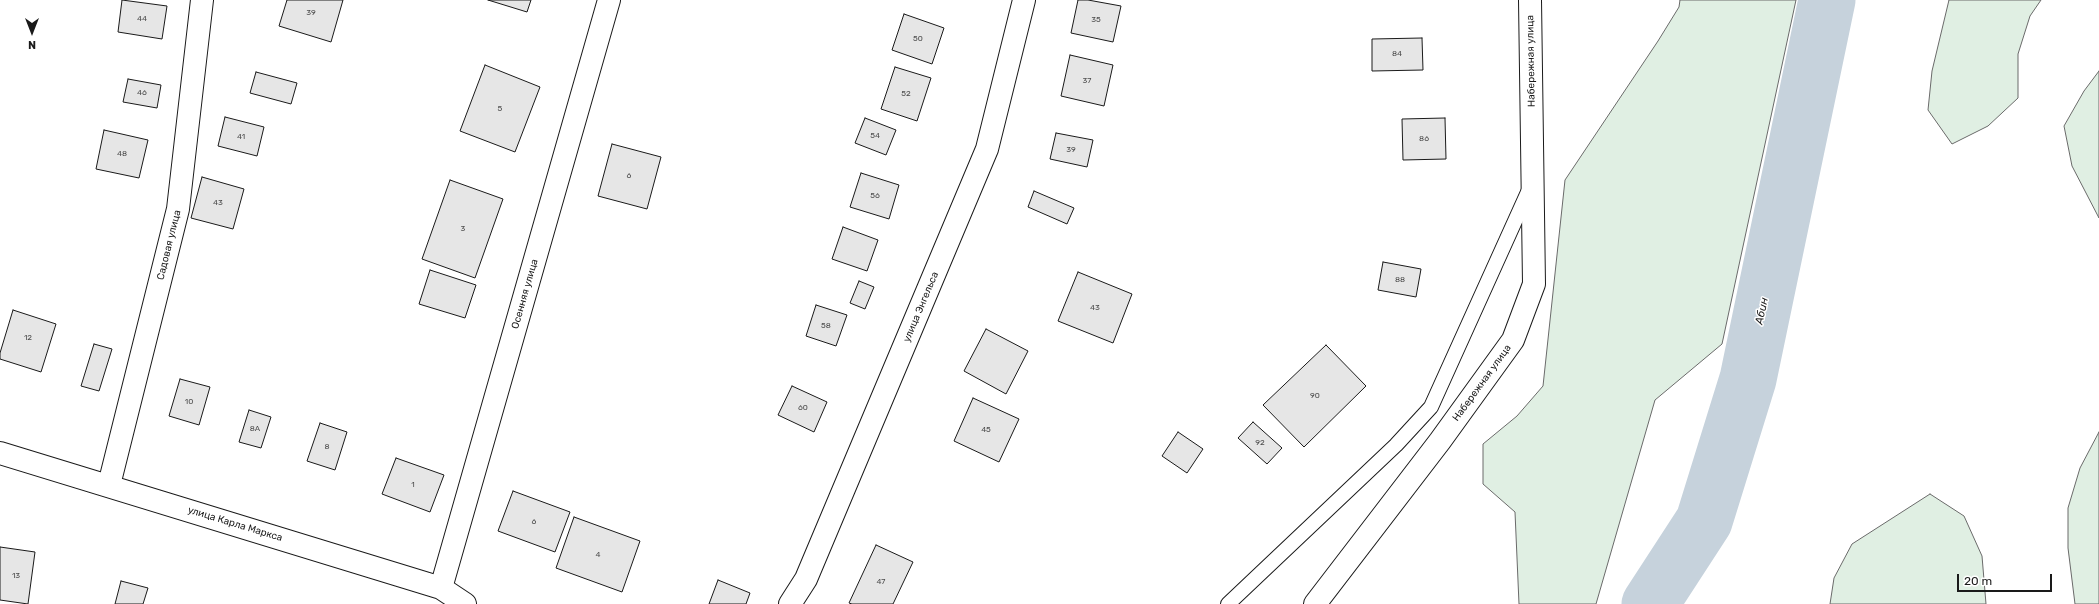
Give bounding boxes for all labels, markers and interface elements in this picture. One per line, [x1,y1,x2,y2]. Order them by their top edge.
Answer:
house number: 39 [306,8,316,18]
north arrow [12,12,52,52]
house number: 44 [137,14,147,24]
house number: 35 [1091,15,1101,25]
street label: Набережная улица [1524,15,1538,107]
house number: 50 [913,34,923,44]
text: N [28,38,36,51]
house number: 84 [1392,49,1402,59]
house number: 37 [1083,76,1091,86]
house number: 46 [137,88,147,98]
house number: 52 [901,89,911,99]
house number: 5 [498,104,502,114]
house number: 54 [870,131,880,141]
house number: 41 [237,132,245,142]
house number: 86 [1419,134,1429,144]
house number: 39 [1066,145,1076,155]
house number: 48 [117,149,127,159]
house number: 6 [627,171,631,181]
house number: 56 [870,191,880,201]
house number: 43 [213,198,223,208]
street label: Садовая улица [155,209,183,281]
house number: 3 [461,224,465,234]
street label: Осенняя улица [509,258,541,330]
street label: улица Энгельса [901,270,941,344]
house number: 88 [1395,275,1405,285]
water label: Абин [1753,296,1771,326]
house number: 43 [1090,303,1100,313]
house number: 58 [821,321,831,331]
house number: 12 [24,333,32,343]
street label: Набережная улица [1450,342,1514,424]
house number: 90 [1310,391,1320,401]
house number: 10 [185,397,193,407]
house number: 60 [798,403,808,413]
house number: 8А [250,424,260,434]
house number: 45 [981,425,991,435]
house number: 92 [1255,438,1265,448]
house number: 8 [324,442,330,452]
house number: 1 [411,480,415,490]
street label: улица Карла Маркса [186,504,284,544]
house number: 6 [532,517,536,527]
house number: 4 [596,550,600,560]
scale bar [1959,566,2054,592]
house number: 13 [12,571,20,581]
text: 20 m [1964,574,1992,588]
house number: 47 [877,577,885,587]

